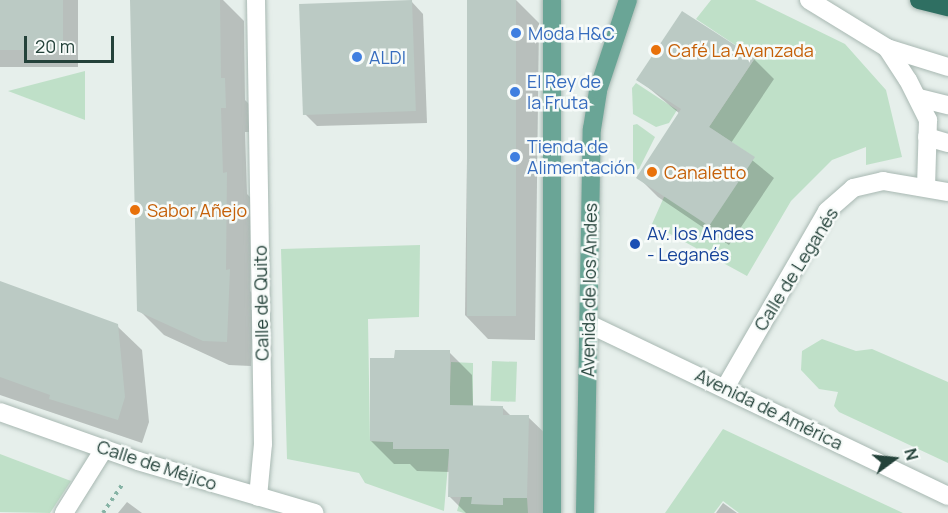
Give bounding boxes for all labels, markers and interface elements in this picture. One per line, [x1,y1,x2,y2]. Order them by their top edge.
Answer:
place label: Moda H&C [528,22,615,44]
scale bar [27,24,117,62]
marker: Moda H&C [509,26,523,40]
text: 20 m [35,34,75,58]
place label: Café La Avanzada [668,39,814,61]
marker: Café La Avanzada [649,43,663,57]
place label: ALDI [369,46,406,68]
marker: ALDI [350,50,364,64]
place label: El Rey de la Fruta [527,71,601,113]
marker: El Rey de la Fruta [508,85,522,99]
place label: Tienda de Alimentación [527,136,635,178]
marker: Tienda de Alimentación [508,150,522,164]
place label: Canaletto [664,161,746,183]
marker: Canaletto [645,165,659,179]
place label: Sabor Añejo [147,199,247,221]
marker: Sabor Añejo [128,203,142,217]
street label: Avenida de los Andes [577,203,601,377]
street label: Calle de Leganés [749,203,843,335]
place label: Av. los Andes - Leganés [647,223,754,266]
marker: Av. los Andes - Leganés [628,237,642,251]
street label: Calle de Quito [249,245,273,361]
street label: Avenida de América [692,364,846,454]
north arrow [864,429,924,489]
street label: Calle de Méjico [94,435,220,495]
text: N [899,446,924,463]

